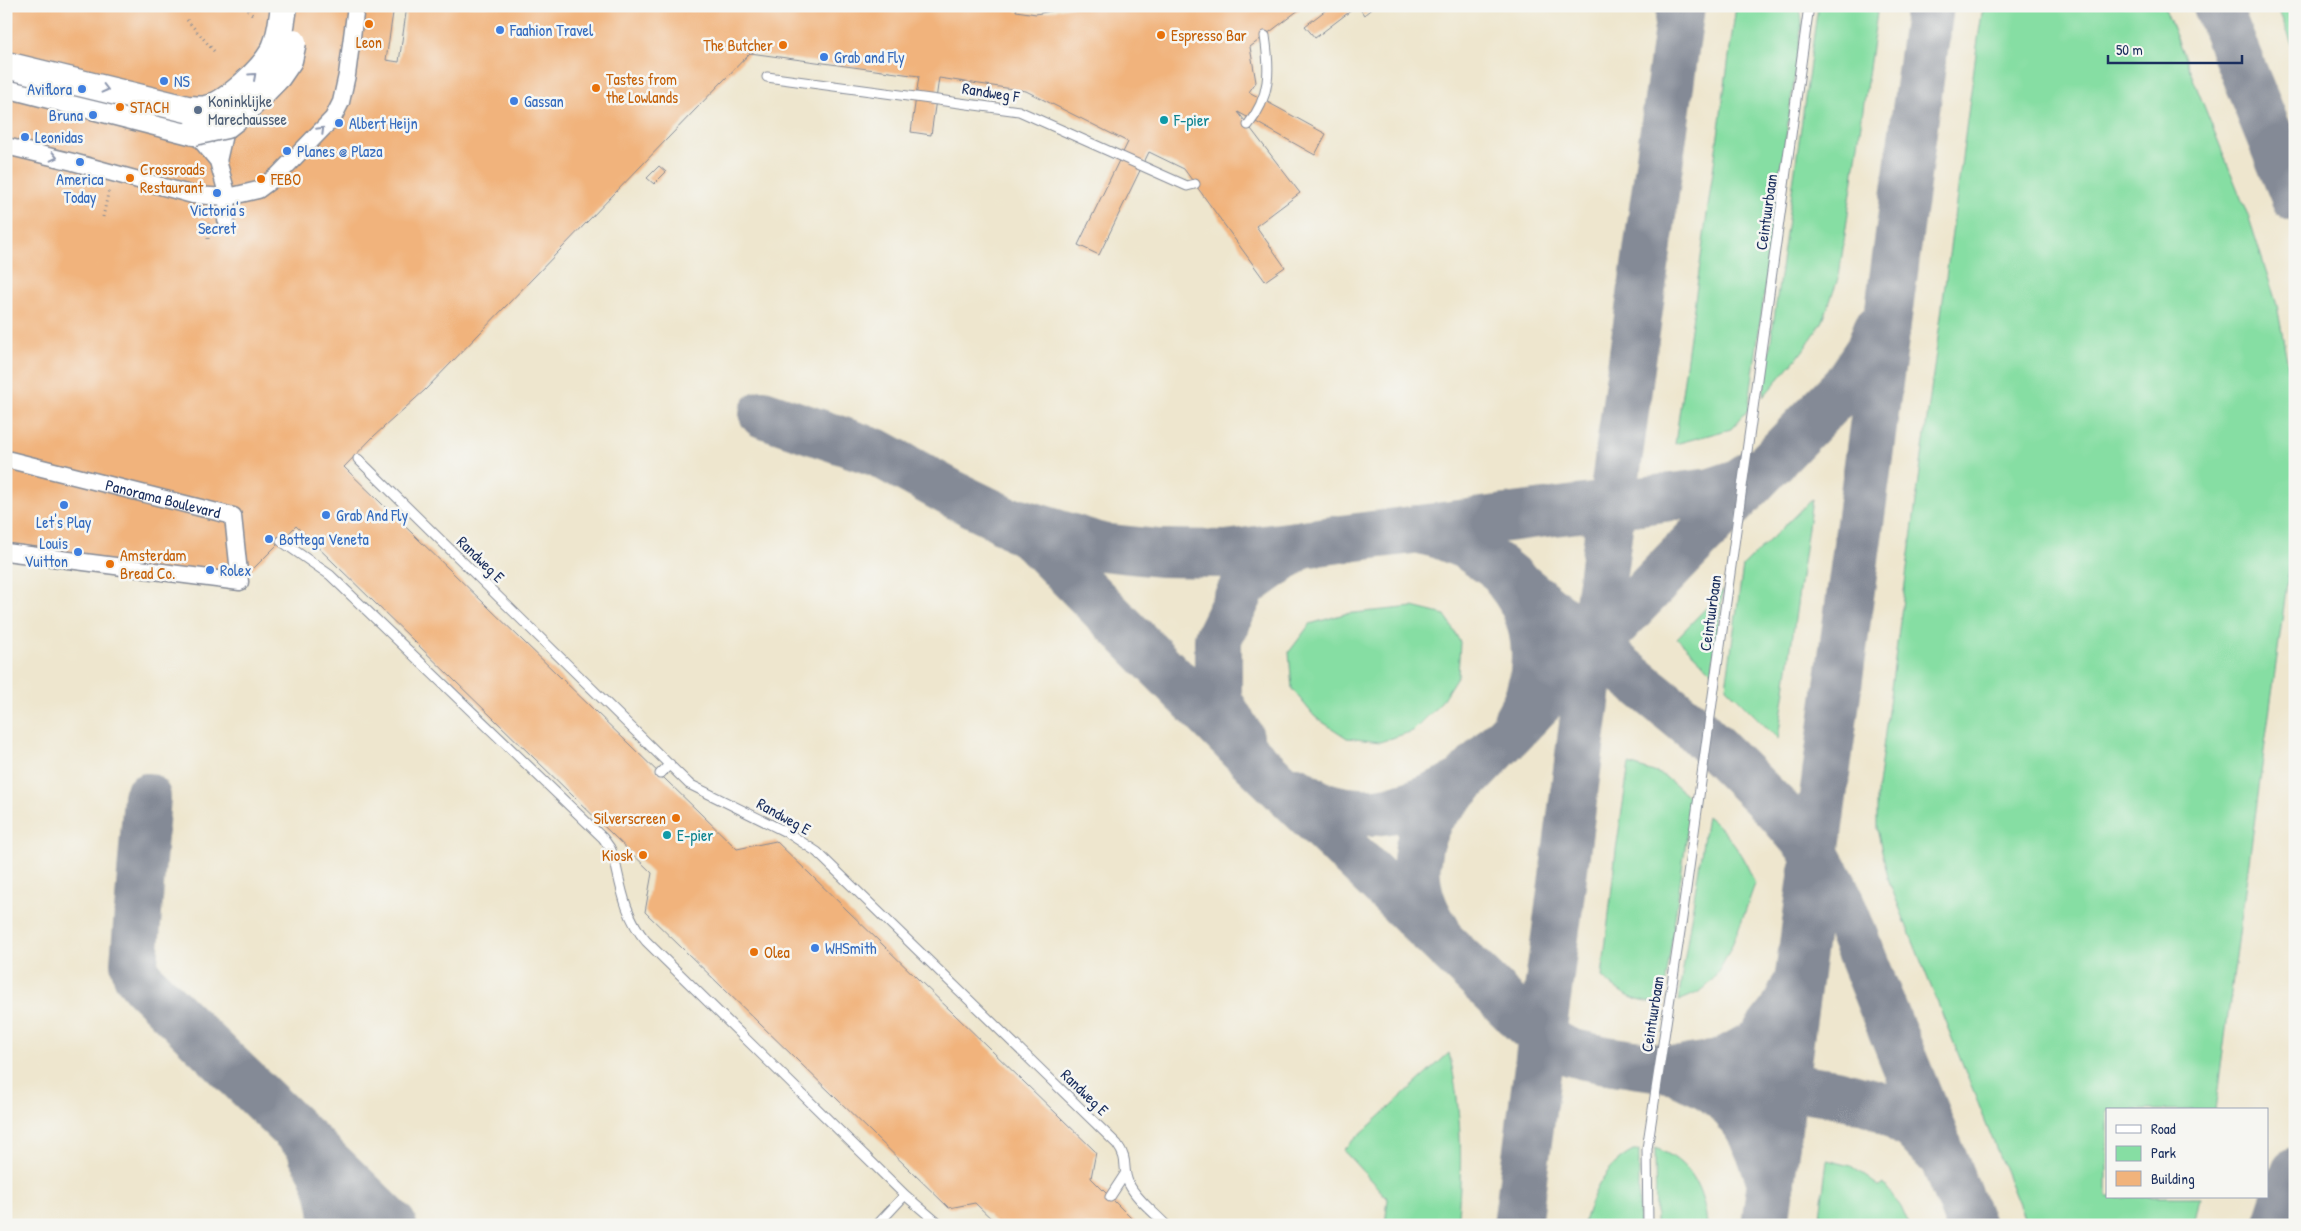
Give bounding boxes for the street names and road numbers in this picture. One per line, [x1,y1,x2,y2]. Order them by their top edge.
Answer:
street label: Randweg F [961,77,1022,108]
street label: Ceintuurbaan [1750,172,1782,252]
street label: Panorama Boulevard [103,473,223,523]
street label: Randweg E [452,531,510,587]
street label: Ceintuurbaan [1694,573,1726,653]
street label: Randweg E [753,792,815,840]
street label: Ceintuurbaan [1635,974,1669,1054]
street label: Randweg E [1056,1064,1114,1120]

